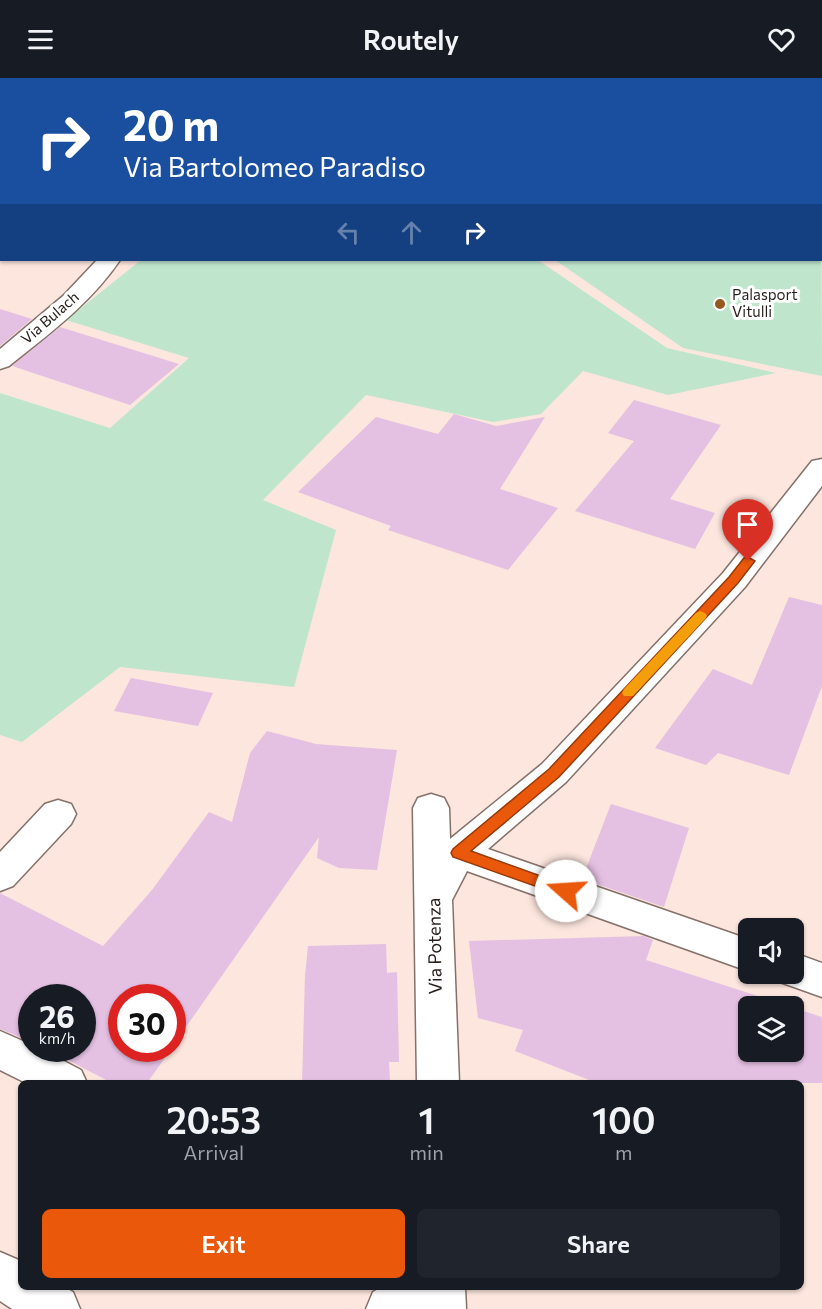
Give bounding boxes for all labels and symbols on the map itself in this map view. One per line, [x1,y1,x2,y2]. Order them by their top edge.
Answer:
place label: Palasport Vitulli [732,285,798,320]
street label: Via Bulach [17,287,82,347]
marker: Palasport Vitulli [713,297,727,311]
pin [722,499,773,561]
position arrow [534,859,598,923]
street label: Via Potenza [422,897,446,995]
speed limit sign: 30 [108,984,186,1062]

